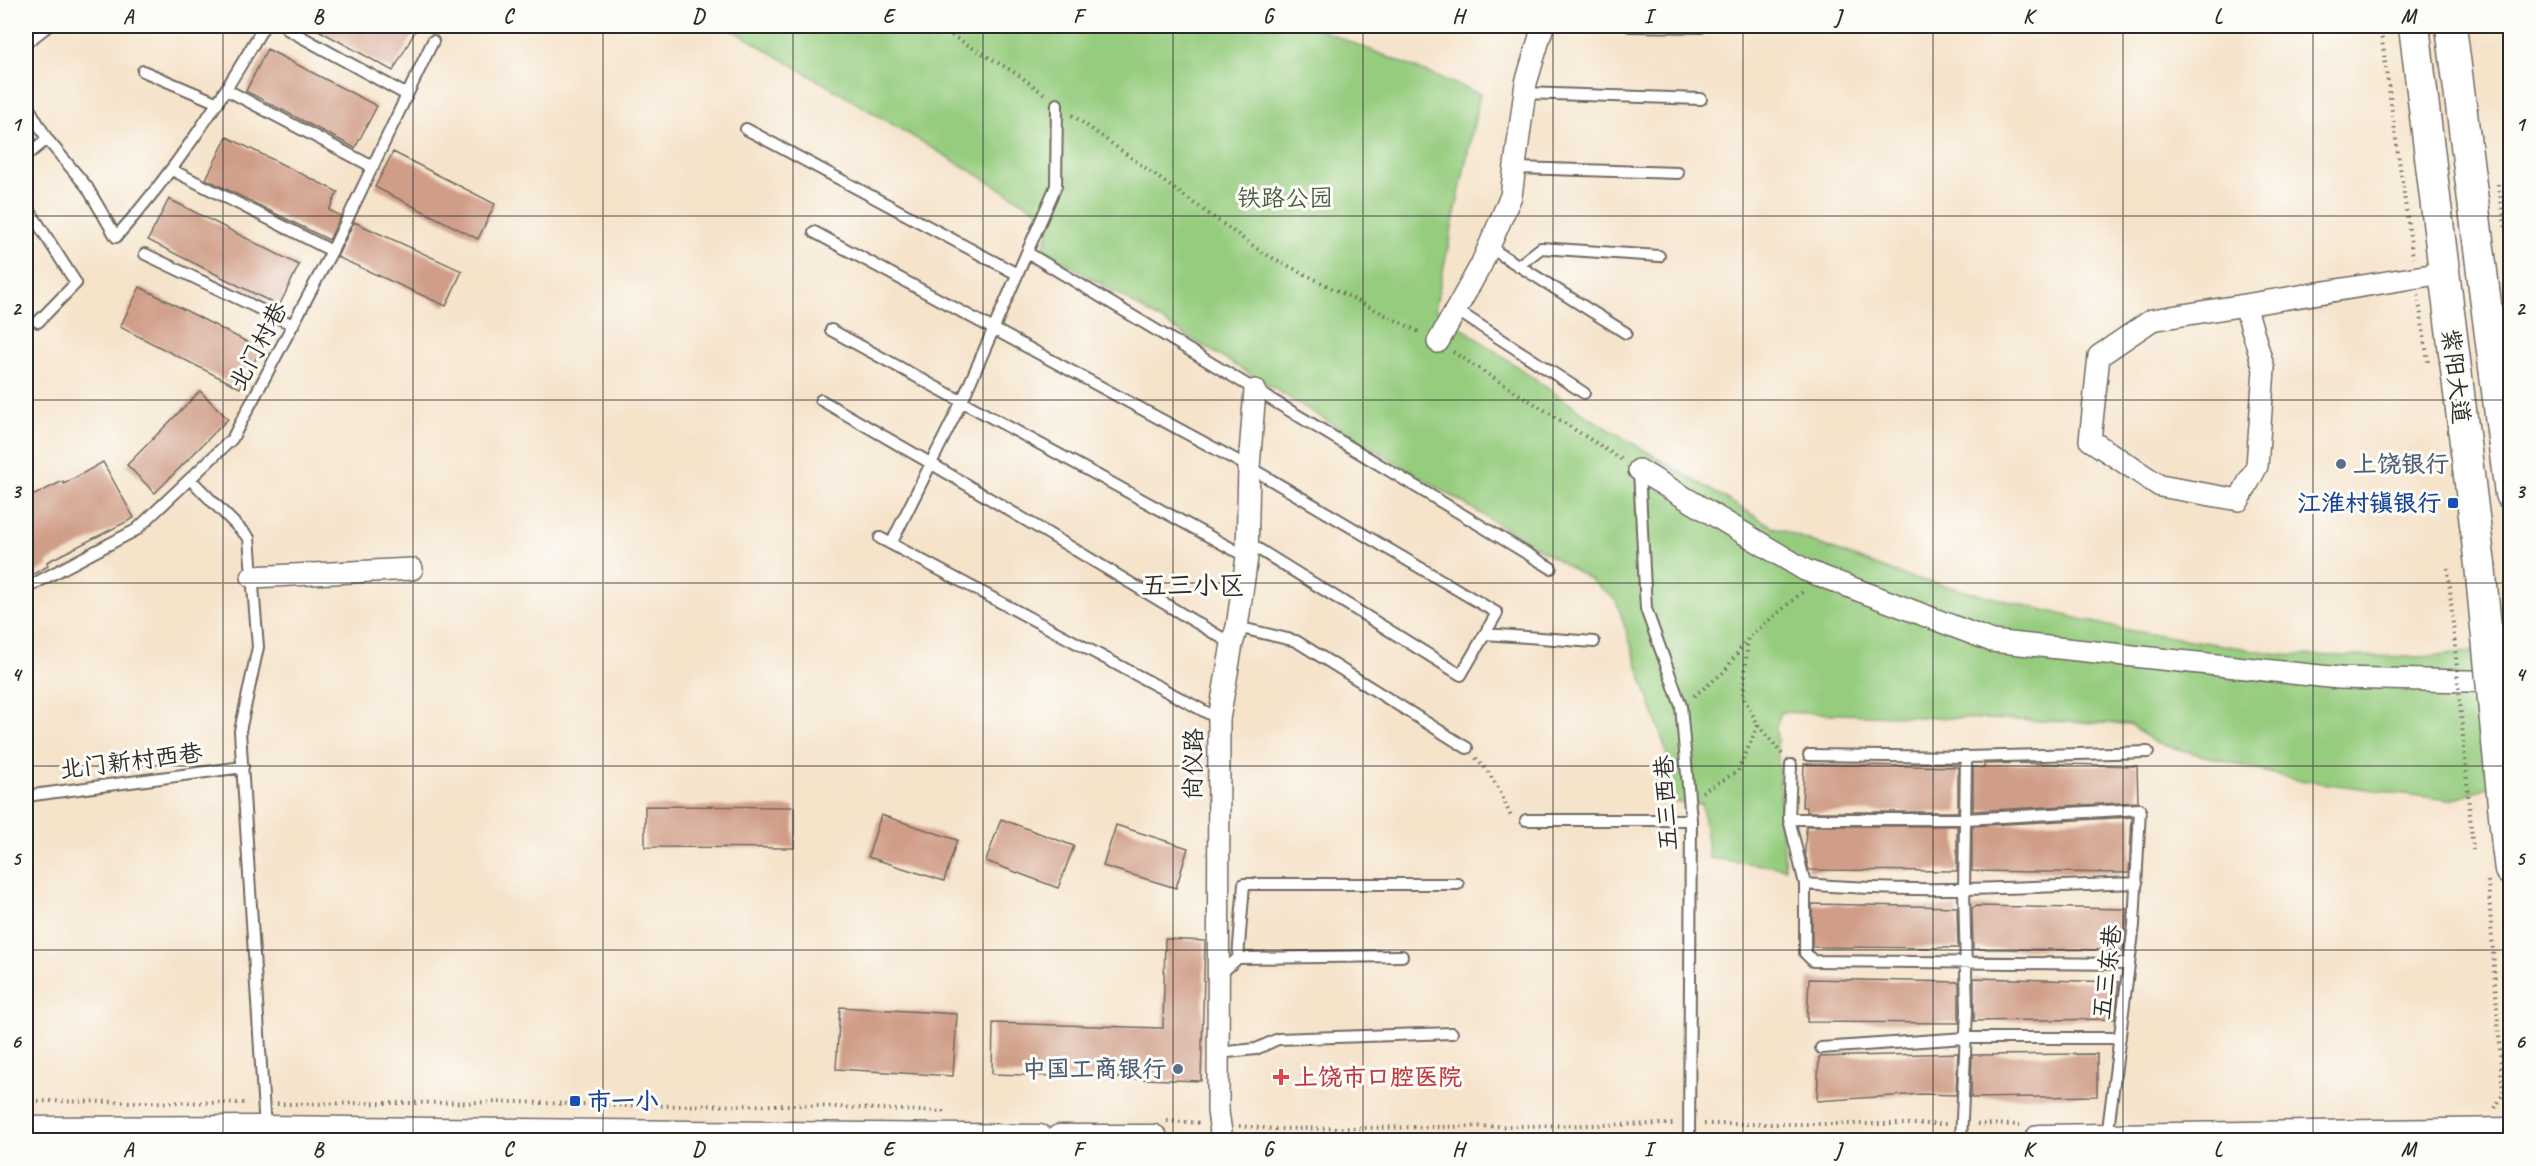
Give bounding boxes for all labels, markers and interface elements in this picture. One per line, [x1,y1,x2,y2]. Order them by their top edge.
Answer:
text: A [123,4,135,29]
text: B [313,4,325,29]
text: C [503,4,515,29]
text: D [692,4,706,29]
text: E [883,4,897,29]
text: F [1073,4,1087,29]
text: G [1263,4,1276,29]
text: H [1452,4,1467,29]
text: I [1644,4,1657,29]
text: J [1833,4,1845,29]
text: K [2023,4,2037,29]
text: L [2214,4,2224,29]
text: M [2401,4,2418,29]
text: 1 [12,112,23,137]
text: 1 [2516,112,2527,137]
park label: 铁路公园 [1237,183,1333,213]
text: 2 [12,296,23,321]
text: 2 [2516,296,2527,321]
street label: 北门村巷 [222,297,294,395]
street label: 紫阳大道 [2435,327,2477,425]
place label: 上饶银行 [2353,449,2449,479]
marker: 上饶银行 [2334,457,2348,471]
text: 3 [12,479,23,504]
text: 3 [2516,479,2527,504]
place label: 江淮村镇银行 [2297,488,2441,518]
marker: 江淮村镇银行 [2446,496,2460,510]
district label: 五三小区 [1141,569,1245,602]
text: 4 [12,662,24,687]
text: 4 [2516,662,2528,687]
street label: 尚仪路 [1177,728,1209,800]
street label: 北门新村西巷 [58,737,204,785]
street label: 五三西巷 [1649,754,1683,852]
text: 5 [12,846,23,871]
text: 5 [2516,846,2527,871]
street label: 五三东巷 [2086,923,2128,1021]
text: 6 [11,1029,22,1054]
text: 6 [2515,1029,2526,1054]
place label: 中国工商银行 [1022,1054,1166,1084]
marker: 中国工商银行 [1171,1062,1185,1076]
place label: 上饶市口腔医院 [1294,1062,1462,1092]
marker: 上饶市口腔医院 [1272,1068,1290,1086]
place label: 市一小 [587,1086,659,1116]
marker: 市一小 [568,1094,582,1108]
text: A [123,1137,135,1162]
text: B [313,1137,325,1162]
text: C [503,1137,515,1162]
text: D [692,1137,706,1162]
text: E [883,1137,897,1162]
text: F [1073,1137,1087,1162]
text: G [1263,1137,1276,1162]
text: H [1452,1137,1467,1162]
text: I [1644,1137,1657,1162]
text: J [1833,1137,1845,1162]
text: K [2023,1137,2037,1162]
text: L [2214,1137,2224,1162]
text: M [2401,1137,2418,1162]

